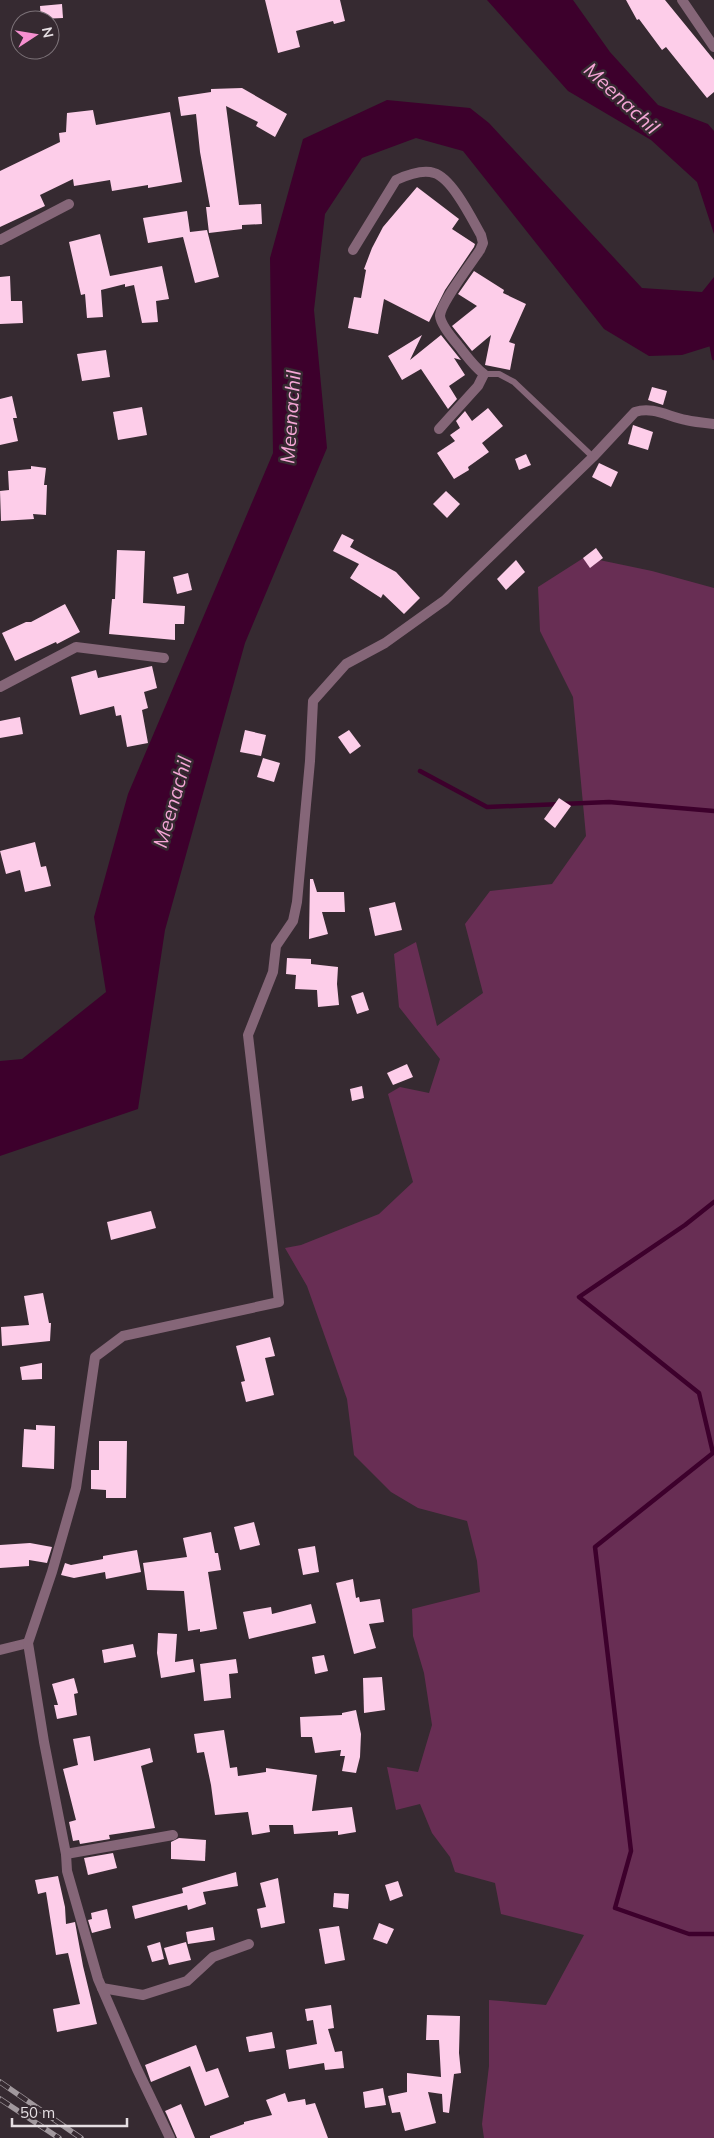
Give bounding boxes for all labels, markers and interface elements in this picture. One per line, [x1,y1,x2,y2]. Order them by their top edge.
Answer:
north arrow [10,10,60,60]
text: N [38,25,58,39]
water label: Meenachil [579,57,665,139]
water label: Meenachil [274,369,306,465]
water label: Meenachil [147,753,197,851]
scale bar [12,2096,128,2128]
text: 50 m [20,2103,55,2122]

